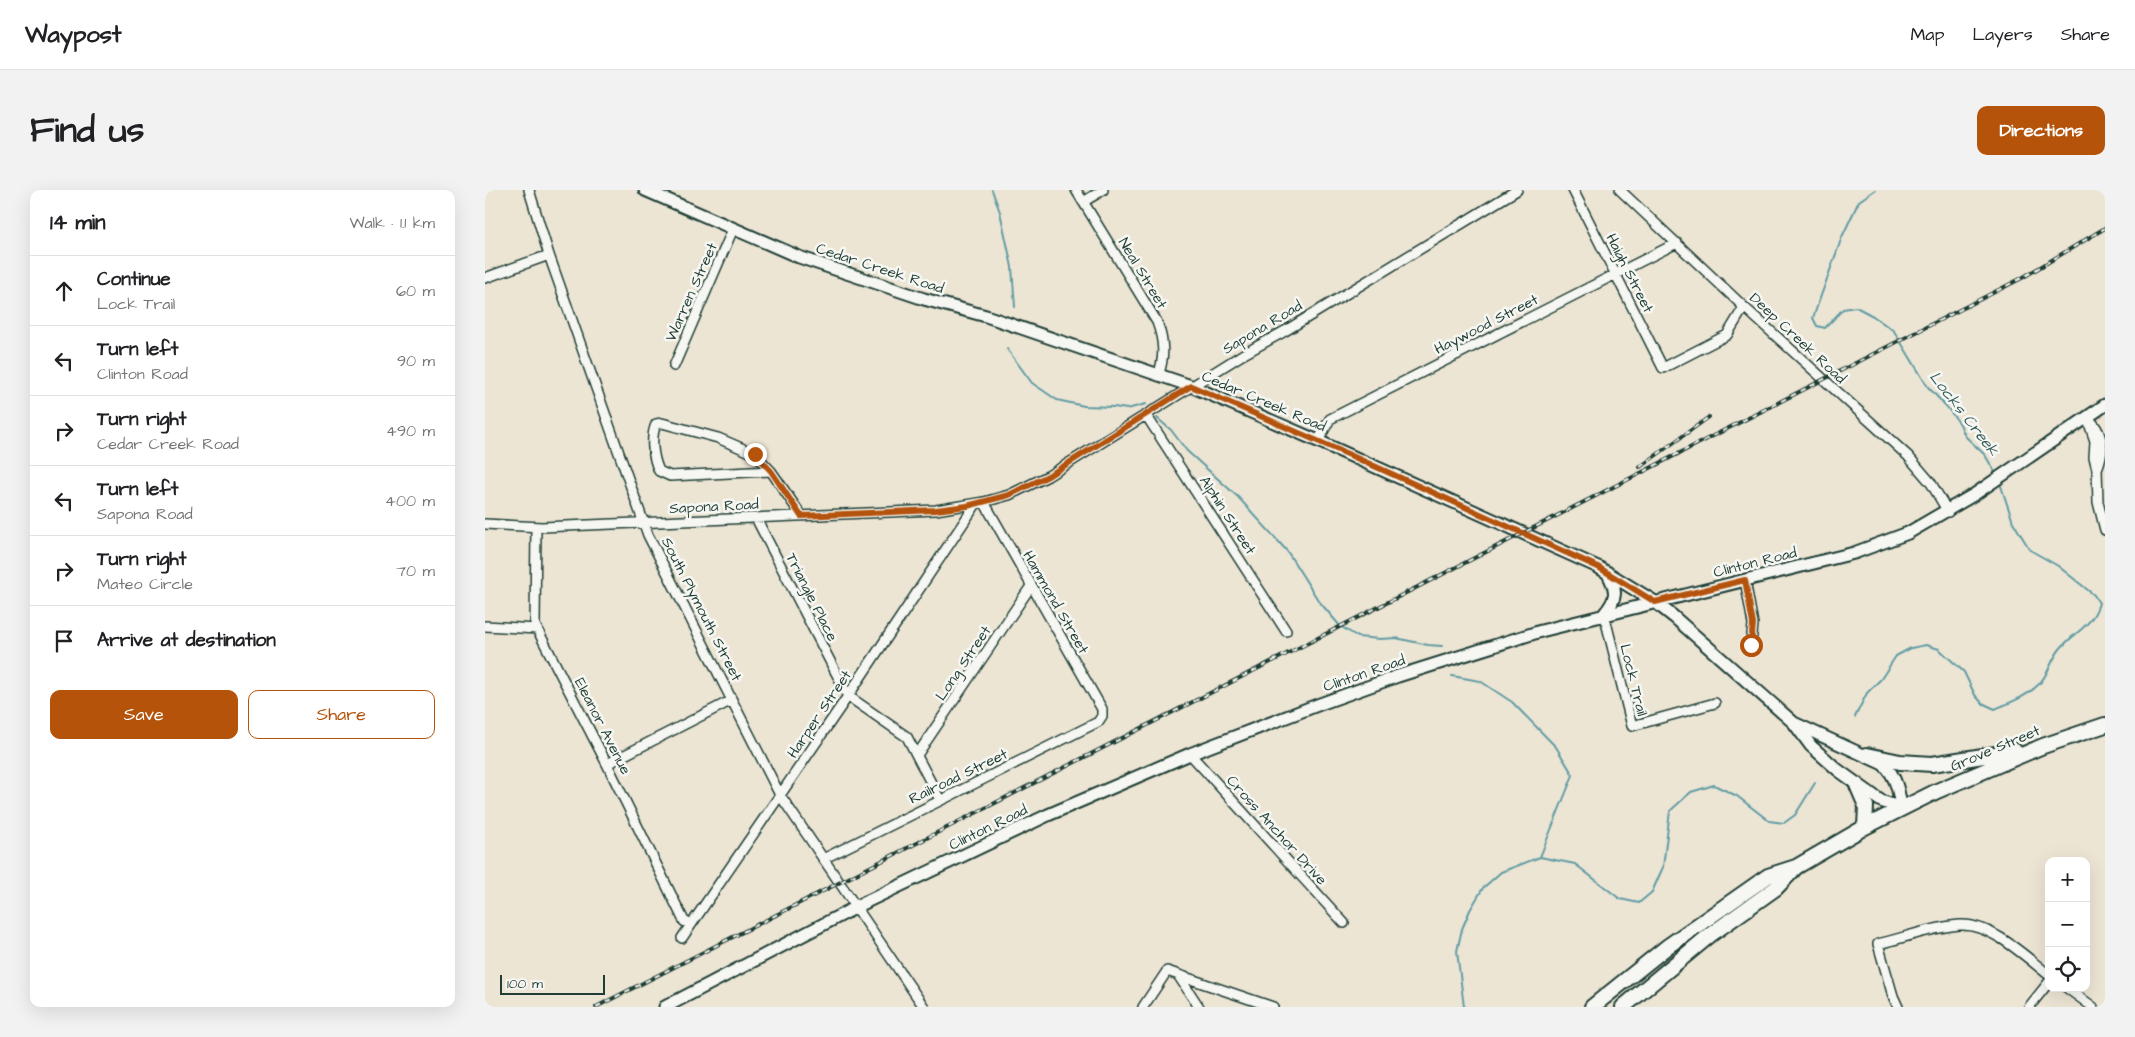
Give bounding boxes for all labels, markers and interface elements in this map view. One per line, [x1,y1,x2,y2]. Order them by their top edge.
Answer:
text: Waypost [25,18,122,52]
text: Map [1910,22,1944,47]
text: Layers [1972,22,2033,47]
text: Share [2061,22,2110,47]
text: Find us [30,106,144,155]
button: Directions [1977,106,2105,155]
text: 14 min [50,208,105,237]
text: Walk · 1.1 km [349,212,435,234]
street label: Haigh Street [1600,230,1659,317]
street label: Neal Street [1113,234,1172,313]
street label: Cedar Creek Road [813,238,947,299]
street label: Warren Street [660,239,723,345]
text: Continue [97,266,171,293]
icon: ahead [50,277,78,305]
text: 60 m [396,280,435,302]
street label: Deep Creek Road [1745,288,1851,389]
street label: Haywood Street [1431,289,1542,361]
text: Lock Trail [97,293,175,315]
street label: Sapona Road [1218,295,1306,360]
text: Turn left [97,336,178,363]
icon: left [50,347,78,375]
text: 90 m [397,350,435,372]
text: Clinton Road [97,363,188,385]
street label: Cedar Creek Road [1198,366,1329,437]
water label: Locks Creek [1924,367,2005,461]
text: Turn right [97,406,186,433]
icon: right [50,417,78,445]
text: 490 m [386,420,435,442]
text: Cedar Creek Road [97,433,239,455]
route end [744,443,767,466]
street label: Alphin Street [1194,472,1261,559]
text: Turn left [97,476,178,503]
icon: left [50,487,78,515]
text: 400 m [385,490,435,512]
street label: Sapona Road [669,494,760,519]
text: Sapona Road [97,503,193,525]
street label: South Plymouth Street [655,534,747,685]
street label: Clinton Road [1711,542,1799,583]
text: Turn right [97,546,186,573]
street label: Hammond Street [1017,547,1094,658]
street label: Triangle Place [779,550,843,645]
icon: right [50,557,78,585]
text: 70 m [396,560,435,582]
text: Mateo Circle [97,573,193,595]
street label: Long Street [931,622,997,706]
icon: arrive [50,627,78,655]
text: Arrive at destination [97,627,276,654]
route start [1740,634,1763,657]
street label: Lock Trail [1614,642,1653,718]
street label: Clinton Road [1320,650,1408,697]
street label: Harper Street [782,666,857,762]
street label: Eleanor Avenue [569,674,636,778]
button: Save [50,690,238,739]
button: Share [248,690,435,739]
street label: Grove Street [1947,720,2043,777]
street label: Railroad Street [905,743,1011,809]
street label: Cross Anchor Drive [1222,771,1332,890]
street label: Clinton Road [945,799,1031,856]
map controls [2045,857,2090,992]
button: + [2045,857,2090,902]
button: − [2045,902,2090,947]
button: locate [2045,947,2090,992]
scale bar [500,972,605,995]
text: 100 m [507,974,543,994]

